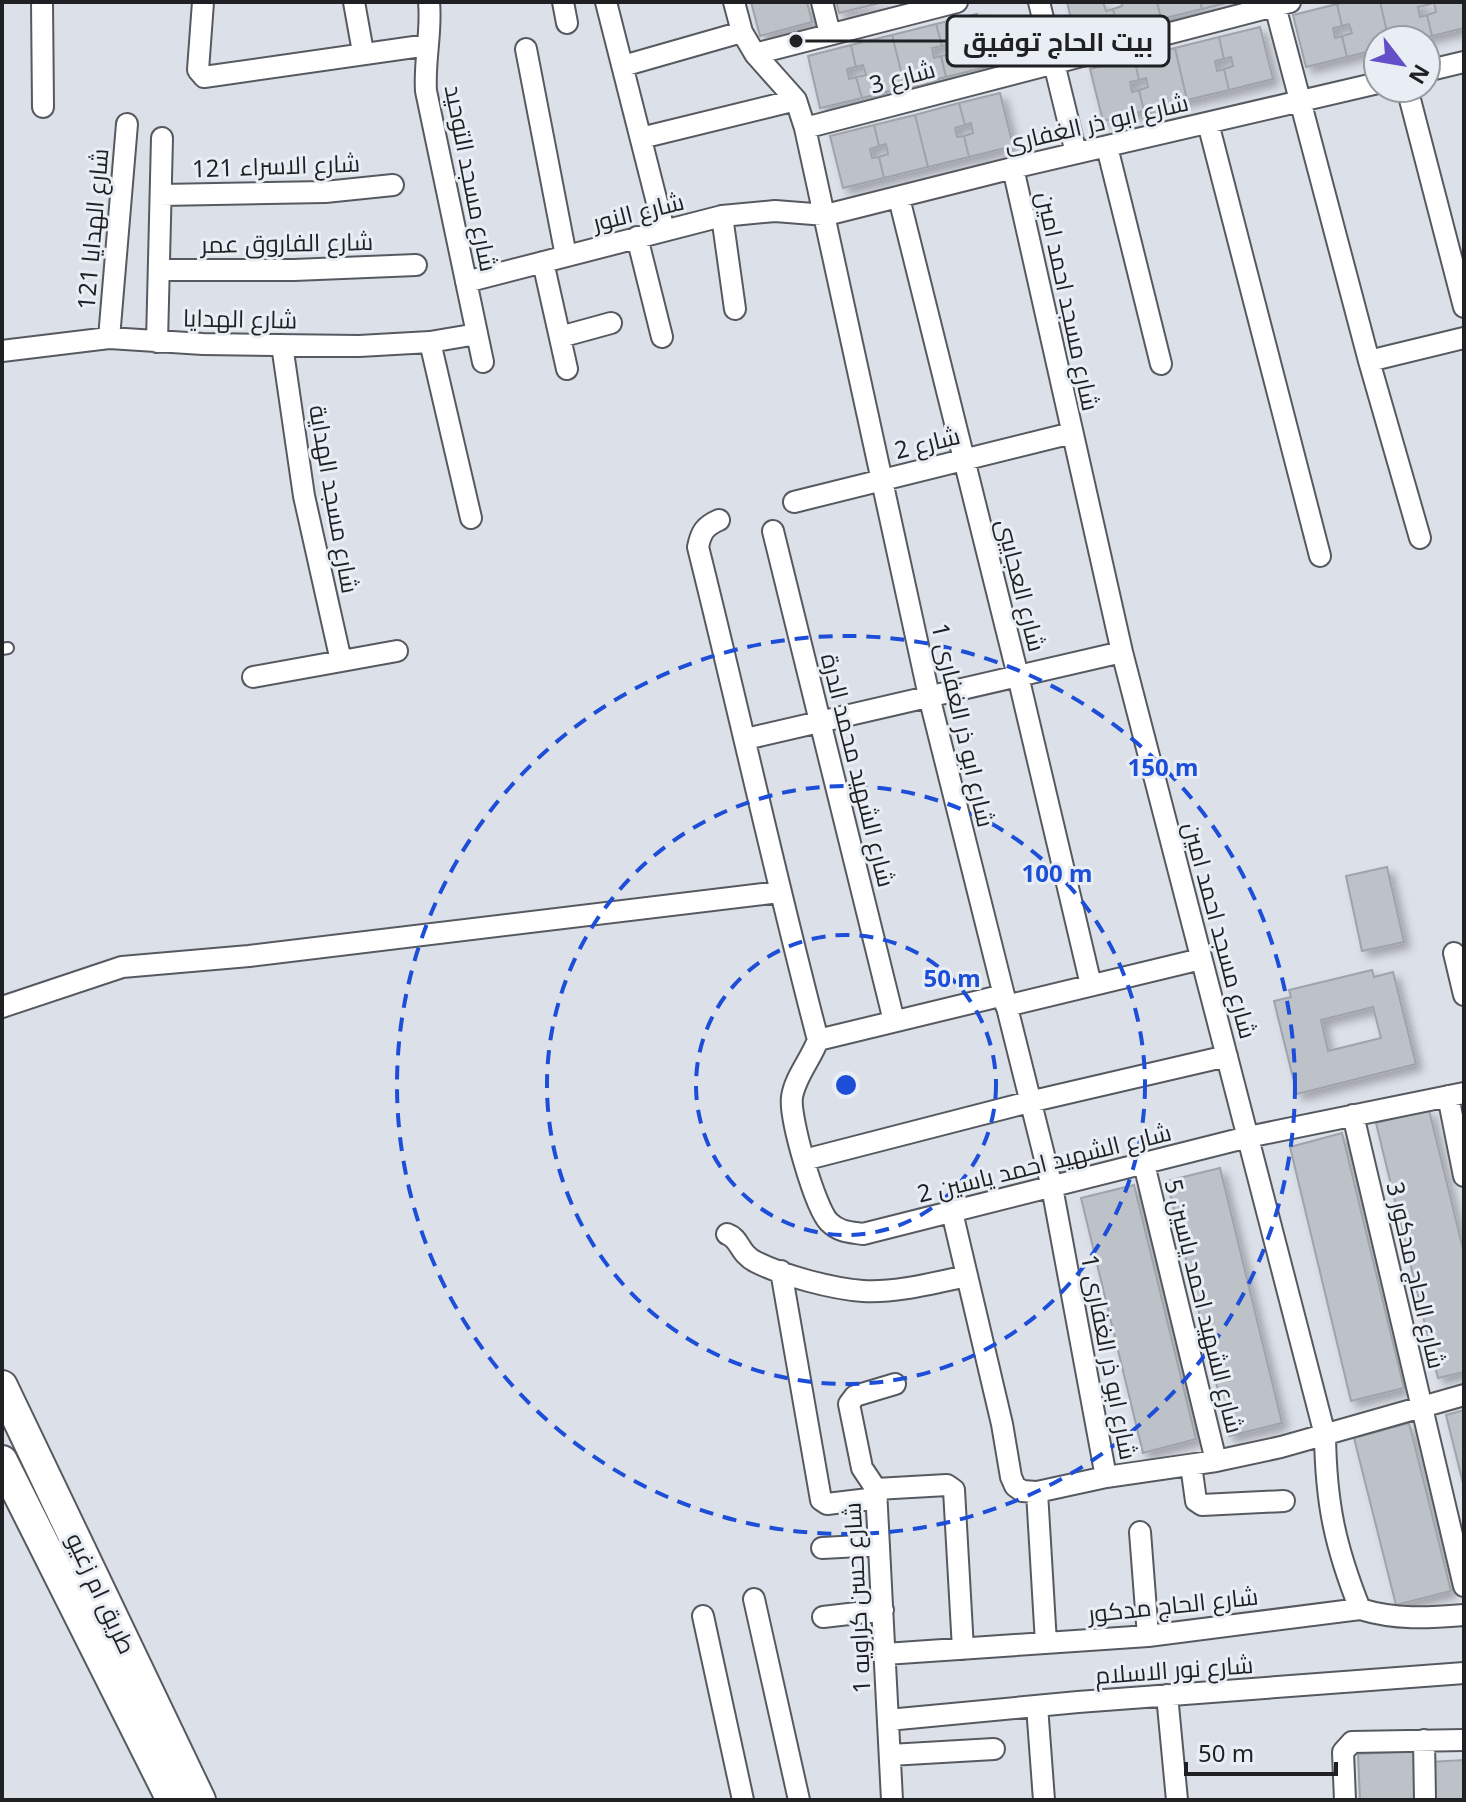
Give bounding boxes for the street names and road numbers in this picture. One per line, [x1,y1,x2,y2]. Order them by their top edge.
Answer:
street label: شارع 3 [866,51,939,102]
street label: شارع مسجد التوحيد [437,82,506,274]
street label: شارع ابو ذر الغفارى [1000,85,1192,160]
street label: شارع الاسراء 121 [191,146,361,185]
street label: شارع الهدايا 121 [69,147,116,311]
street label: شارع النور [587,184,687,240]
street label: شارع مسجد احمد امين [1029,188,1108,414]
street label: شارع الفاروق عمر [199,224,373,261]
street label: شارع الهدايا [182,301,297,336]
street label: شارع مسجد الهداية [301,402,368,596]
street label: شارع 2 [891,418,963,467]
street label: شارع العجايبى [989,515,1054,655]
street label: شارع ابو ذر الغفارى 1 [924,620,1004,830]
street label: شارع الشهيد محمد الدرة [813,650,904,891]
street label: شارع مسجد احمد امين [1175,818,1266,1042]
street label: شارع الشهيد احمد ياسين 2 [914,1114,1175,1211]
street label: شارع الشهيد احمد ياسين 5 [1156,1176,1253,1437]
street label: شارع الحاج مدكور 3 [1378,1178,1455,1372]
street label: شارع ابو ذر الغفارى 1 [1073,1252,1146,1463]
street label: شارع حسن كراويه 1 [835,1502,878,1694]
street label: طريق ام زغيو [59,1527,144,1659]
street label: شارع الحاج مدكور [1084,1579,1260,1631]
street label: شارع نور الاسلام [1094,1647,1254,1692]

